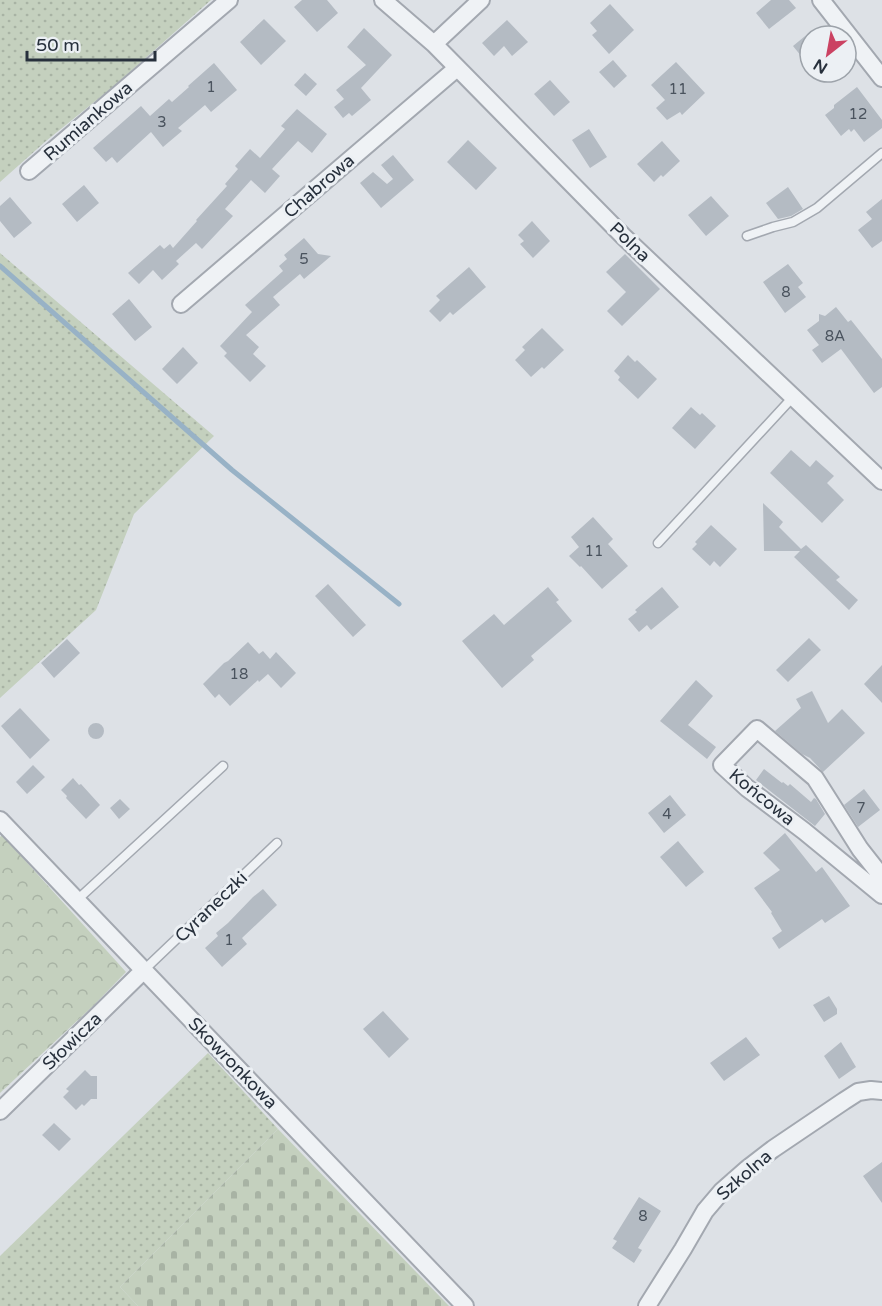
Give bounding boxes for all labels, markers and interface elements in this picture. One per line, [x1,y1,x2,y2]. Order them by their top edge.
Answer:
scale bar [27,24,154,62]
north arrow [798,24,858,84]
text: 50 m [36,34,80,56]
text: N [810,54,831,78]
street label: Rumiankowa [39,76,137,166]
house number: 1 [206,78,216,96]
house number: 11 [669,80,687,98]
house number: 12 [849,105,867,123]
house number: 3 [157,113,167,131]
street label: Chabrowa [279,149,359,223]
street label: Polna [605,217,655,267]
house number: 5 [299,250,309,268]
house number: 8 [781,283,791,301]
house number: 8A [825,327,845,345]
house number: 11 [585,542,603,560]
house number: 18 [230,665,248,683]
street label: Końcowa [725,764,799,830]
house number: 7 [856,799,866,817]
house number: 4 [662,805,672,823]
street label: Cyraneczki [170,867,252,947]
house number: 1 [224,931,234,949]
street label: Słowicza [38,1007,106,1075]
street label: Skowronkowa [184,1013,282,1113]
street label: Szkolna [712,1145,776,1205]
house number: 8 [638,1207,648,1225]

